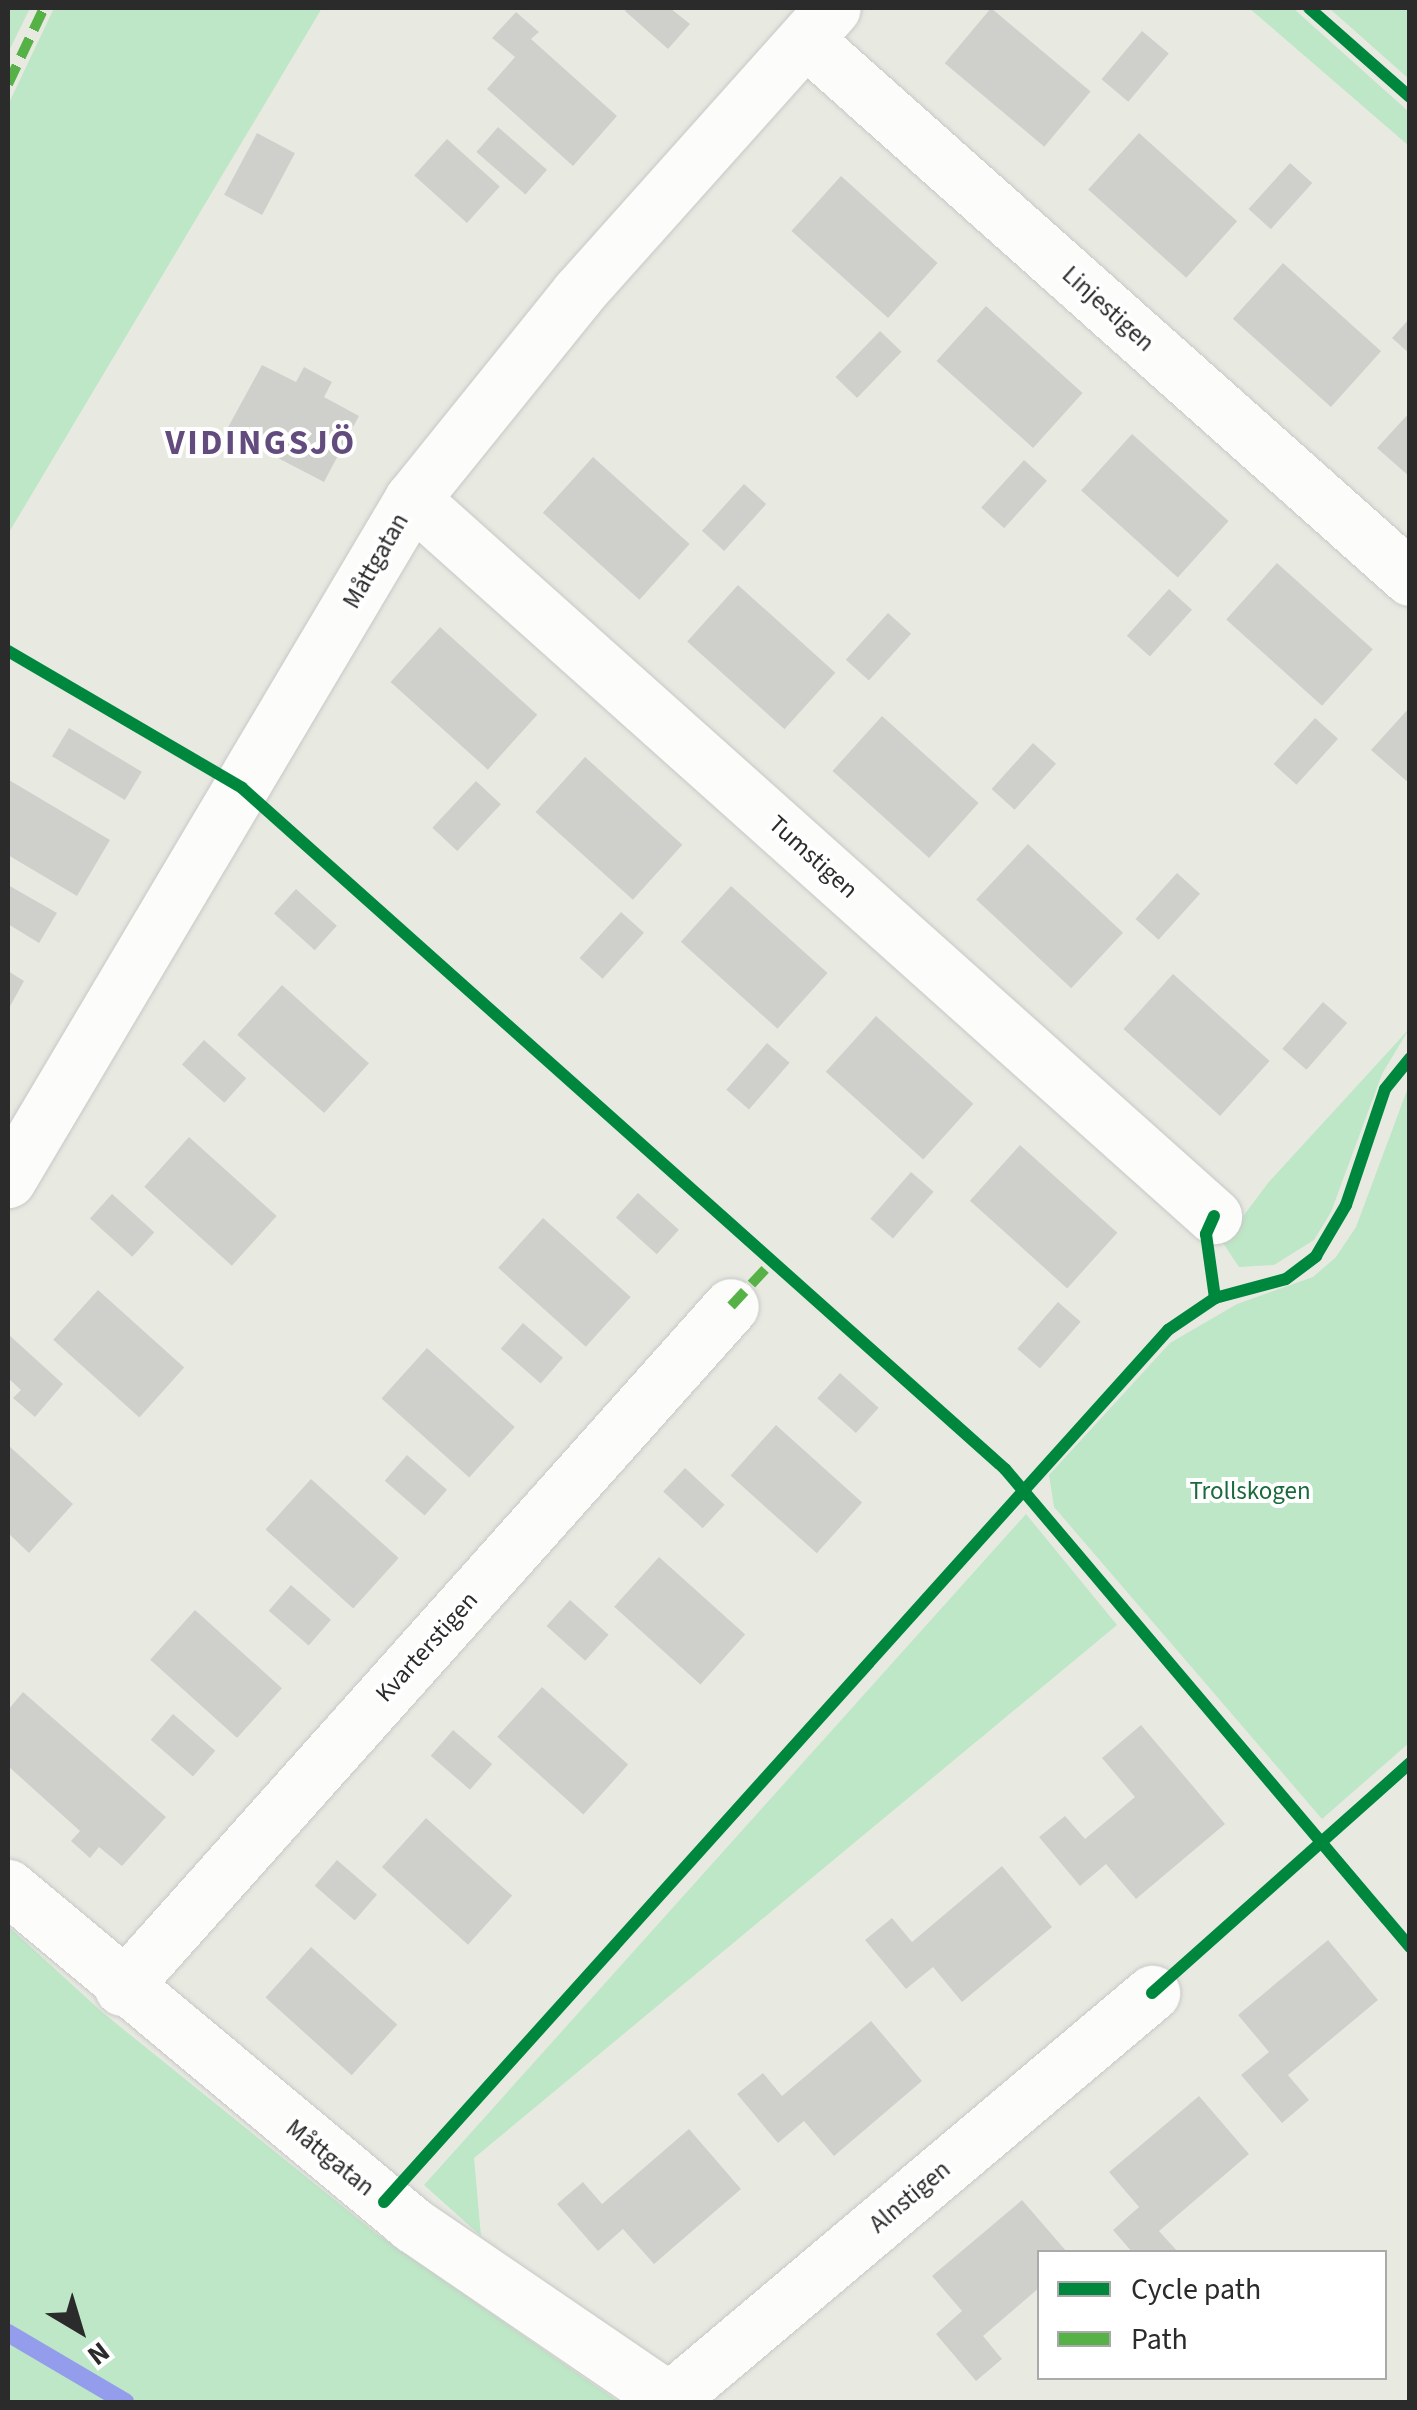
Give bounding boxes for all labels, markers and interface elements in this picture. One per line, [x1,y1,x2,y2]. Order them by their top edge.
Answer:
street label: Linjestigen [1056,260,1160,358]
district label: VIDINGSJÖ [165,422,357,464]
street label: Måttgatan [337,508,415,614]
street label: Tumstigen [762,809,864,905]
park label: Trollskogen [1189,1476,1311,1506]
street label: Kvarterstigen [370,1586,484,1708]
street label: Måttgatan [280,2113,380,2203]
street label: Alnstigen [863,2154,957,2240]
legend [1037,2250,1387,2380]
text: Cycle path [1131,2268,1261,2311]
north arrow [30,2280,130,2380]
text: Path [1131,2318,1188,2361]
text: N [79,2332,118,2375]

